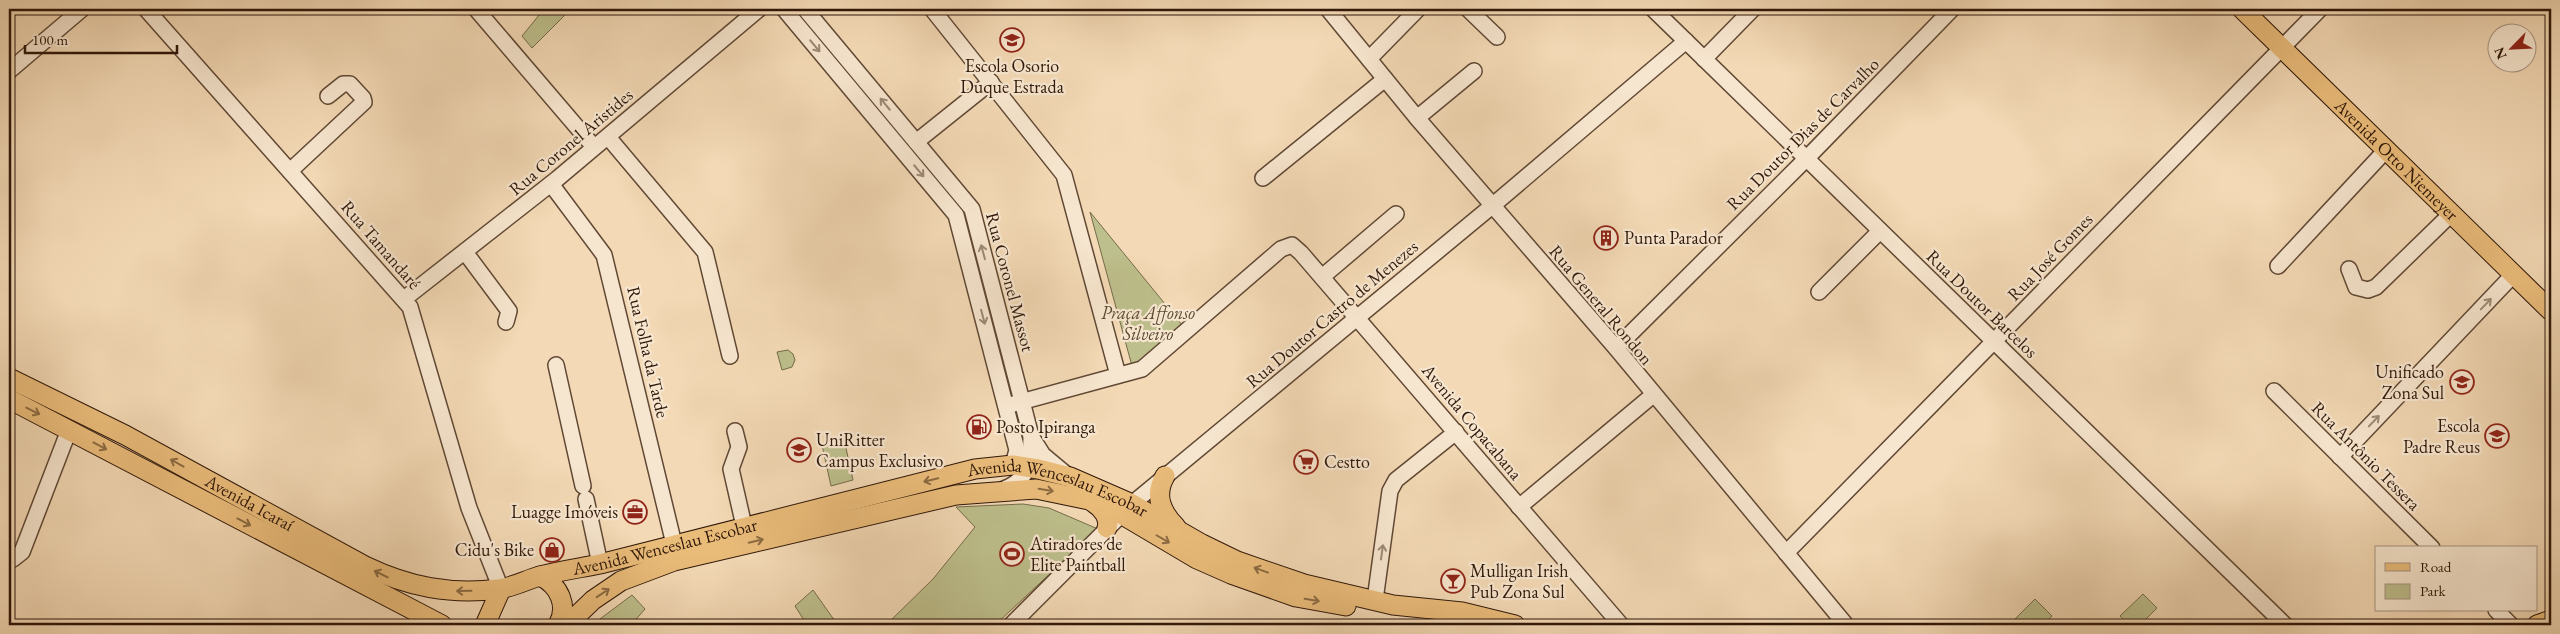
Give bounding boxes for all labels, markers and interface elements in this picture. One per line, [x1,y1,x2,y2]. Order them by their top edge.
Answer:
scale bar [25,22,178,54]
north arrow [2488,22,2538,72]
school or university icon: Escola Osorio Duque Estrada [999,27,1025,53]
text: 100 m [32,30,69,49]
one-way arrow [809,39,820,52]
text: N [2489,44,2511,62]
street label: Rua Doutor Dias de Carvalho [1721,52,1884,215]
place label: Escola Osorio Duque Estrada [960,54,1065,98]
street label: Rua Coronel Aristides [504,83,638,200]
street label: Avenida Otto Niemeyer [2329,93,2464,225]
one-way arrow [879,98,891,111]
one-way arrow [914,164,925,177]
street label: Rua Tamandaré [336,195,426,294]
street label: Rua José Gomes [2002,208,2097,305]
street label: Rua Coronel Massot [981,210,1040,354]
building icon: Punta Parador [1593,225,1619,251]
place label: Punta Parador [1624,226,1723,249]
street label: Rua Doutor Castro de Menezes [1241,235,1423,392]
street label: Rua General Rondon [1544,240,1659,370]
one-way arrow [978,244,987,260]
street label: Rua Doutor Barcelos [1922,245,2043,363]
street label: Rua Folha da Tarde [622,284,675,420]
one-way arrow [2480,297,2492,310]
park label: Praça Affonso Silveiro [1101,301,1195,345]
one-way arrow [978,308,988,324]
street label: Avenida Copacabana [1417,358,1528,485]
place label: Unificado Zona Sul [2375,360,2444,404]
school or university icon: Unificado Zona Sul [2449,369,2475,395]
street label: Rua Antônio Tessera [2307,396,2426,516]
one-way arrow [25,406,40,416]
fuel station icon: Posto Ipiranga [966,414,992,440]
place label: Escola Padre Reus [2403,414,2481,458]
place label: Posto Ipiranga [996,415,1096,438]
one-way arrow [2368,415,2380,428]
school or university icon: Escola Padre Reus [2484,423,2510,449]
place label: UniRitter Campus Exclusivo [816,428,943,472]
school or university icon: UniRitter Campus Exclusivo [786,437,812,463]
one-way arrow [92,442,107,451]
supermarket icon: Cestto [1293,449,1319,475]
place label: Cestto [1324,450,1370,473]
street label: Avenida Wenceslau Escobar [963,453,1152,522]
one-way arrow [170,458,185,468]
street label: Avenida Icaraí [200,469,298,536]
one-way arrow [924,476,940,485]
one-way arrow [1038,486,1054,496]
office icon: Luagge Imóveis [622,499,648,525]
place label: Luagge Imóveis [511,500,618,523]
street label: Avenida Wenceslau Escobar [570,513,759,580]
one-way arrow [236,518,251,527]
place label: Atiradores de Elite Paintball [1029,532,1126,576]
one-way arrow [1155,534,1169,544]
one-way arrow [748,536,764,545]
shop icon: Cidu's Bike [539,537,565,563]
place label: Cidu's Bike [455,538,534,561]
sports icon: Atiradores de Elite Paintball [999,541,1025,567]
one-way arrow [1377,545,1387,561]
legend [2375,546,2538,612]
text: Road [2420,557,2452,576]
place label: Mulligan Irish Pub Zona Sul [1470,559,1569,603]
one-way arrow [1253,565,1269,574]
bar icon: Mulligan Irish Pub Zona Sul [1440,568,1466,594]
one-way arrow [374,569,389,578]
text: Park [2420,581,2447,600]
one-way arrow [457,586,473,595]
one-way arrow [596,588,610,598]
one-way arrow [1304,596,1320,605]

